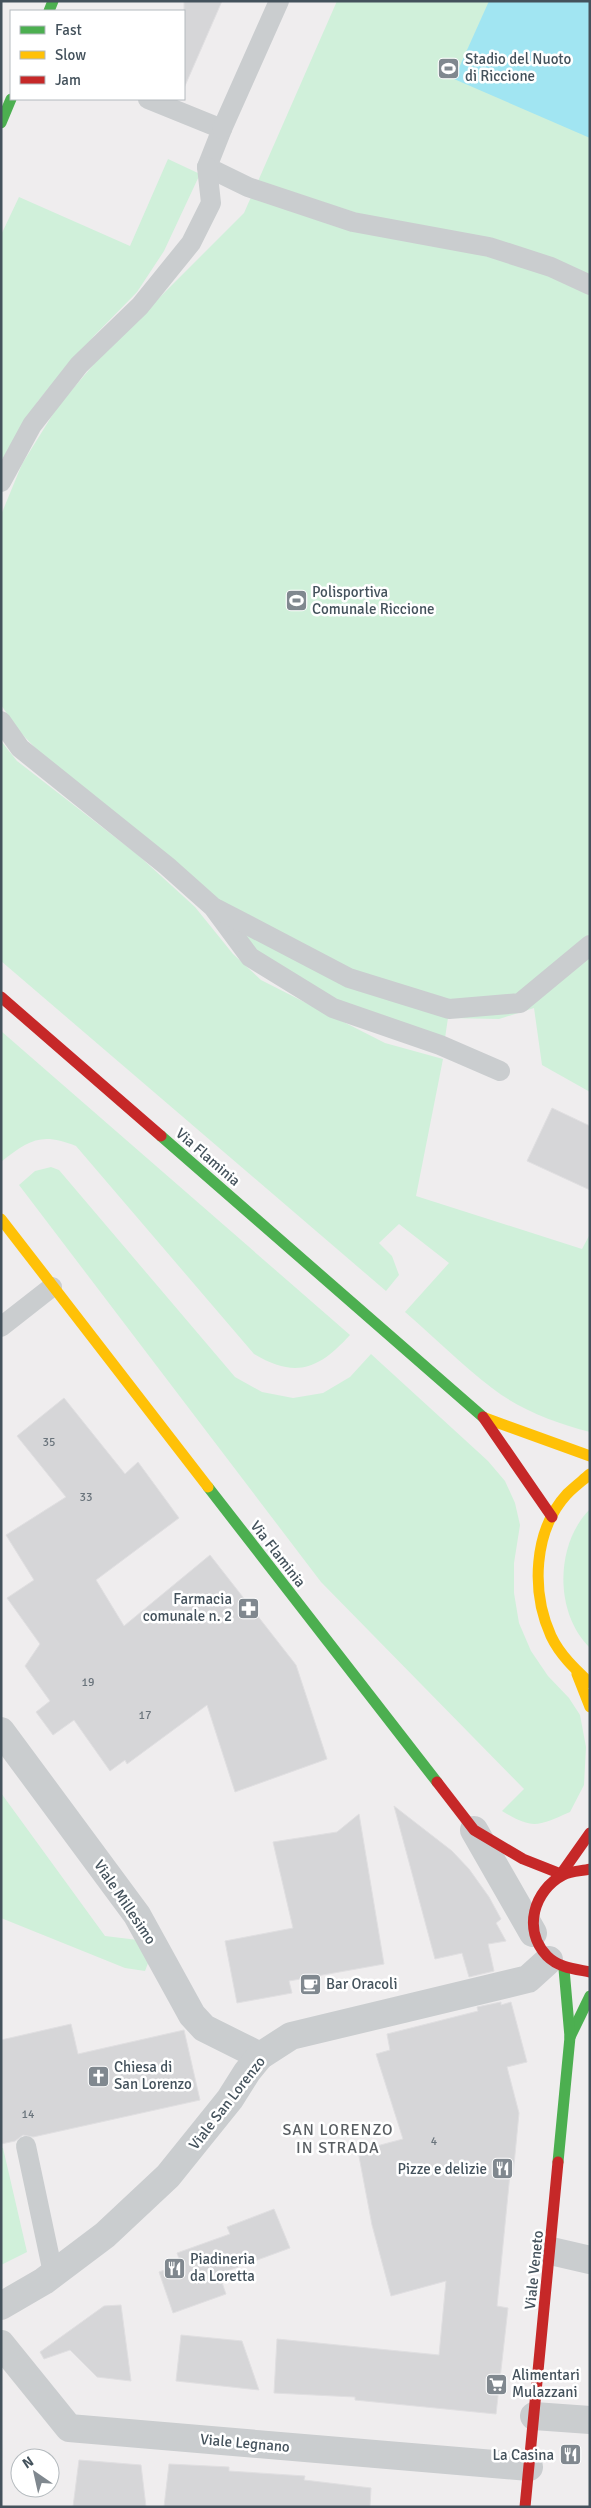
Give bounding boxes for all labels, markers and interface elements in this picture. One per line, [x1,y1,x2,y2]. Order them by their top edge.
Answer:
legend [10,10,185,100]
text: Fast [55,21,82,39]
text: Slow [55,46,86,64]
place label: Stadio del Nuoto di Riccione [465,50,571,85]
sports icon: Stadio del Nuoto di Riccione [437,56,461,80]
text: Jam [55,71,81,89]
place label: Polisportiva Comunale Riccione [312,583,435,618]
sports icon: Polisportiva Comunale Riccione [284,589,308,613]
street label: Via Flaminia [172,1124,244,1190]
house number: 35 [43,1435,55,1450]
house number: 33 [80,1490,92,1505]
street label: Via Flaminia [246,1517,310,1591]
place label: Farmacia comunale n. 2 [143,1590,232,1625]
pharmacy icon: Farmacia comunale n. 2 [236,1596,260,1620]
house number: 19 [82,1675,94,1690]
house number: 17 [139,1708,151,1723]
street label: Viale Millesimo [90,1856,160,1948]
cafe icon: Bar Oracoli [298,1972,322,1996]
place label: Bar Oracoli [326,1975,398,1993]
street label: Viale San Lorenzo [185,2053,269,2153]
place label: Chiesa di San Lorenzo [114,2058,192,2093]
church icon: Chiesa di San Lorenzo [86,2064,110,2088]
house number: 14 [22,2107,35,2122]
district label: SAN LORENZO IN STRADA [282,2120,394,2158]
house number: 4 [431,2134,438,2149]
restaurant icon: Pizze e delizie [491,2157,515,2181]
place label: Pizze e delizie [398,2160,487,2178]
street label: Viale Veneto [521,2229,547,2310]
place label: Piadineria da Loretta [190,2250,255,2285]
restaurant icon: Piadineria da Loretta [162,2256,186,2280]
place label: Alimentari Mulazzani [512,2366,580,2401]
supermarket icon: Alimentari Mulazzani [484,2372,508,2396]
street label: Viale Legnano [199,2430,291,2456]
restaurant icon: La Casina [558,2443,582,2467]
place label: La Casina [492,2446,554,2464]
north arrow [10,2448,60,2498]
text: N [19,2453,37,2472]

